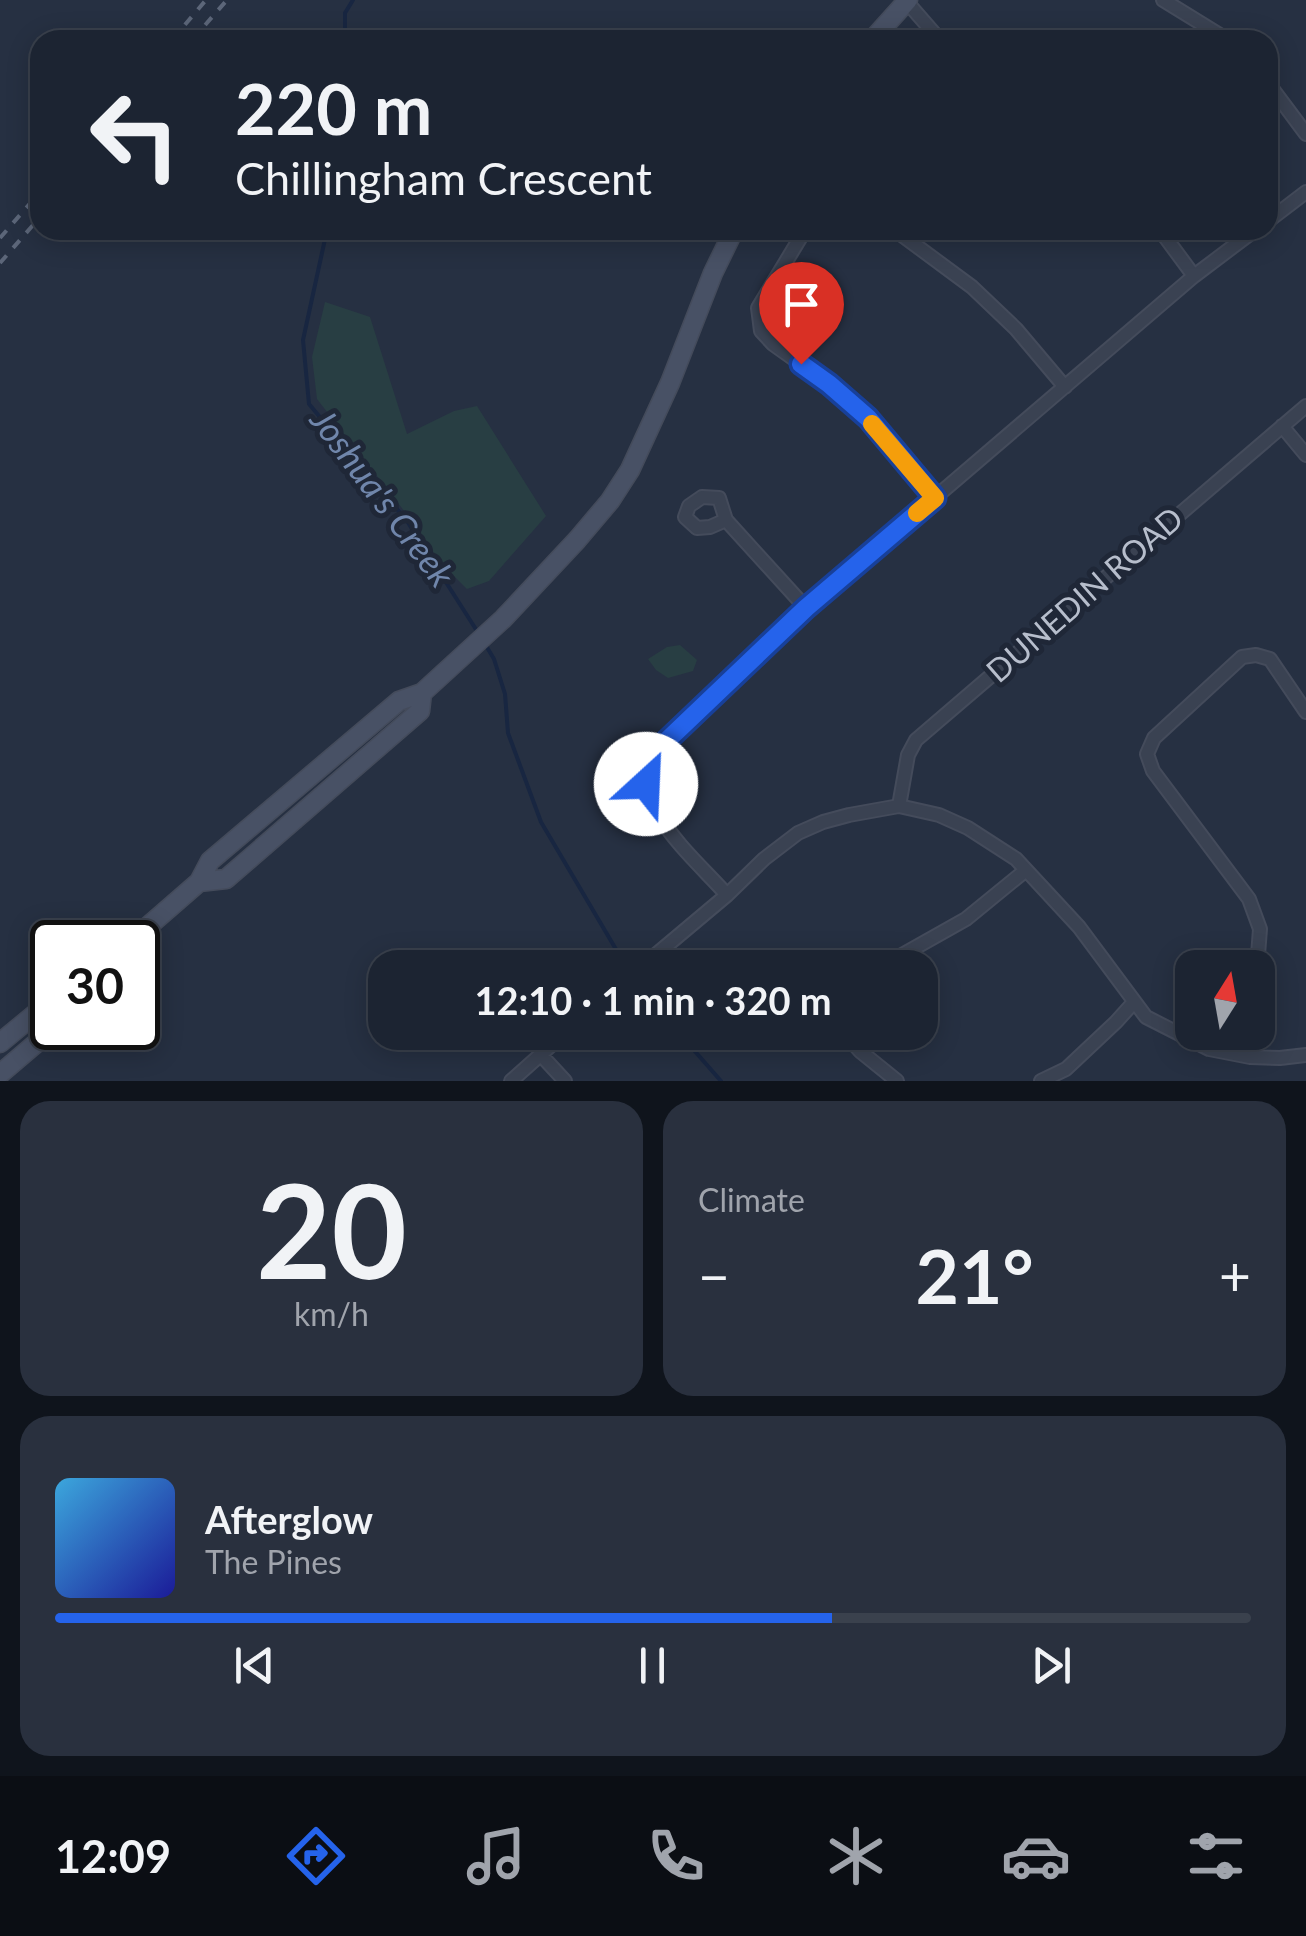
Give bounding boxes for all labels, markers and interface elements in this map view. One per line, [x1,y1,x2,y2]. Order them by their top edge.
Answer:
text: 220 m [235,66,432,150]
icon: left [70,70,200,200]
text: Chillingham Crescent [235,151,652,205]
pin [759,262,844,365]
icon: arrive [774,277,829,332]
water label: Joshua's Creek [302,399,464,594]
street label: DUNEDIN ROAD [978,498,1190,690]
position arrow [594,732,698,836]
speed limit sign: 30 [30,920,160,1050]
north arrow [1175,950,1275,1050]
map controls [1175,950,1275,1050]
text: 12:10 · 1 min · 320 m [474,977,832,1023]
text: 20 [256,1151,407,1307]
text: Climate [698,1180,805,1219]
text: 21° [915,1230,1034,1320]
text: − [698,1242,730,1308]
text: + [1219,1242,1251,1308]
text: km/h [294,1294,369,1333]
text: Afterglow [205,1496,373,1542]
text: The Pines [205,1542,342,1581]
icon: previous [227,1638,282,1693]
icon: pause [625,1638,680,1693]
icon: next [1024,1638,1079,1693]
icon: directions [281,1821,351,1891]
icon: music [461,1821,531,1891]
icon: phone [641,1821,711,1891]
icon: climate [821,1821,891,1891]
icon: car [1001,1821,1071,1891]
icon: filters [1181,1821,1251,1891]
text: 12:09 [55,1829,171,1883]

